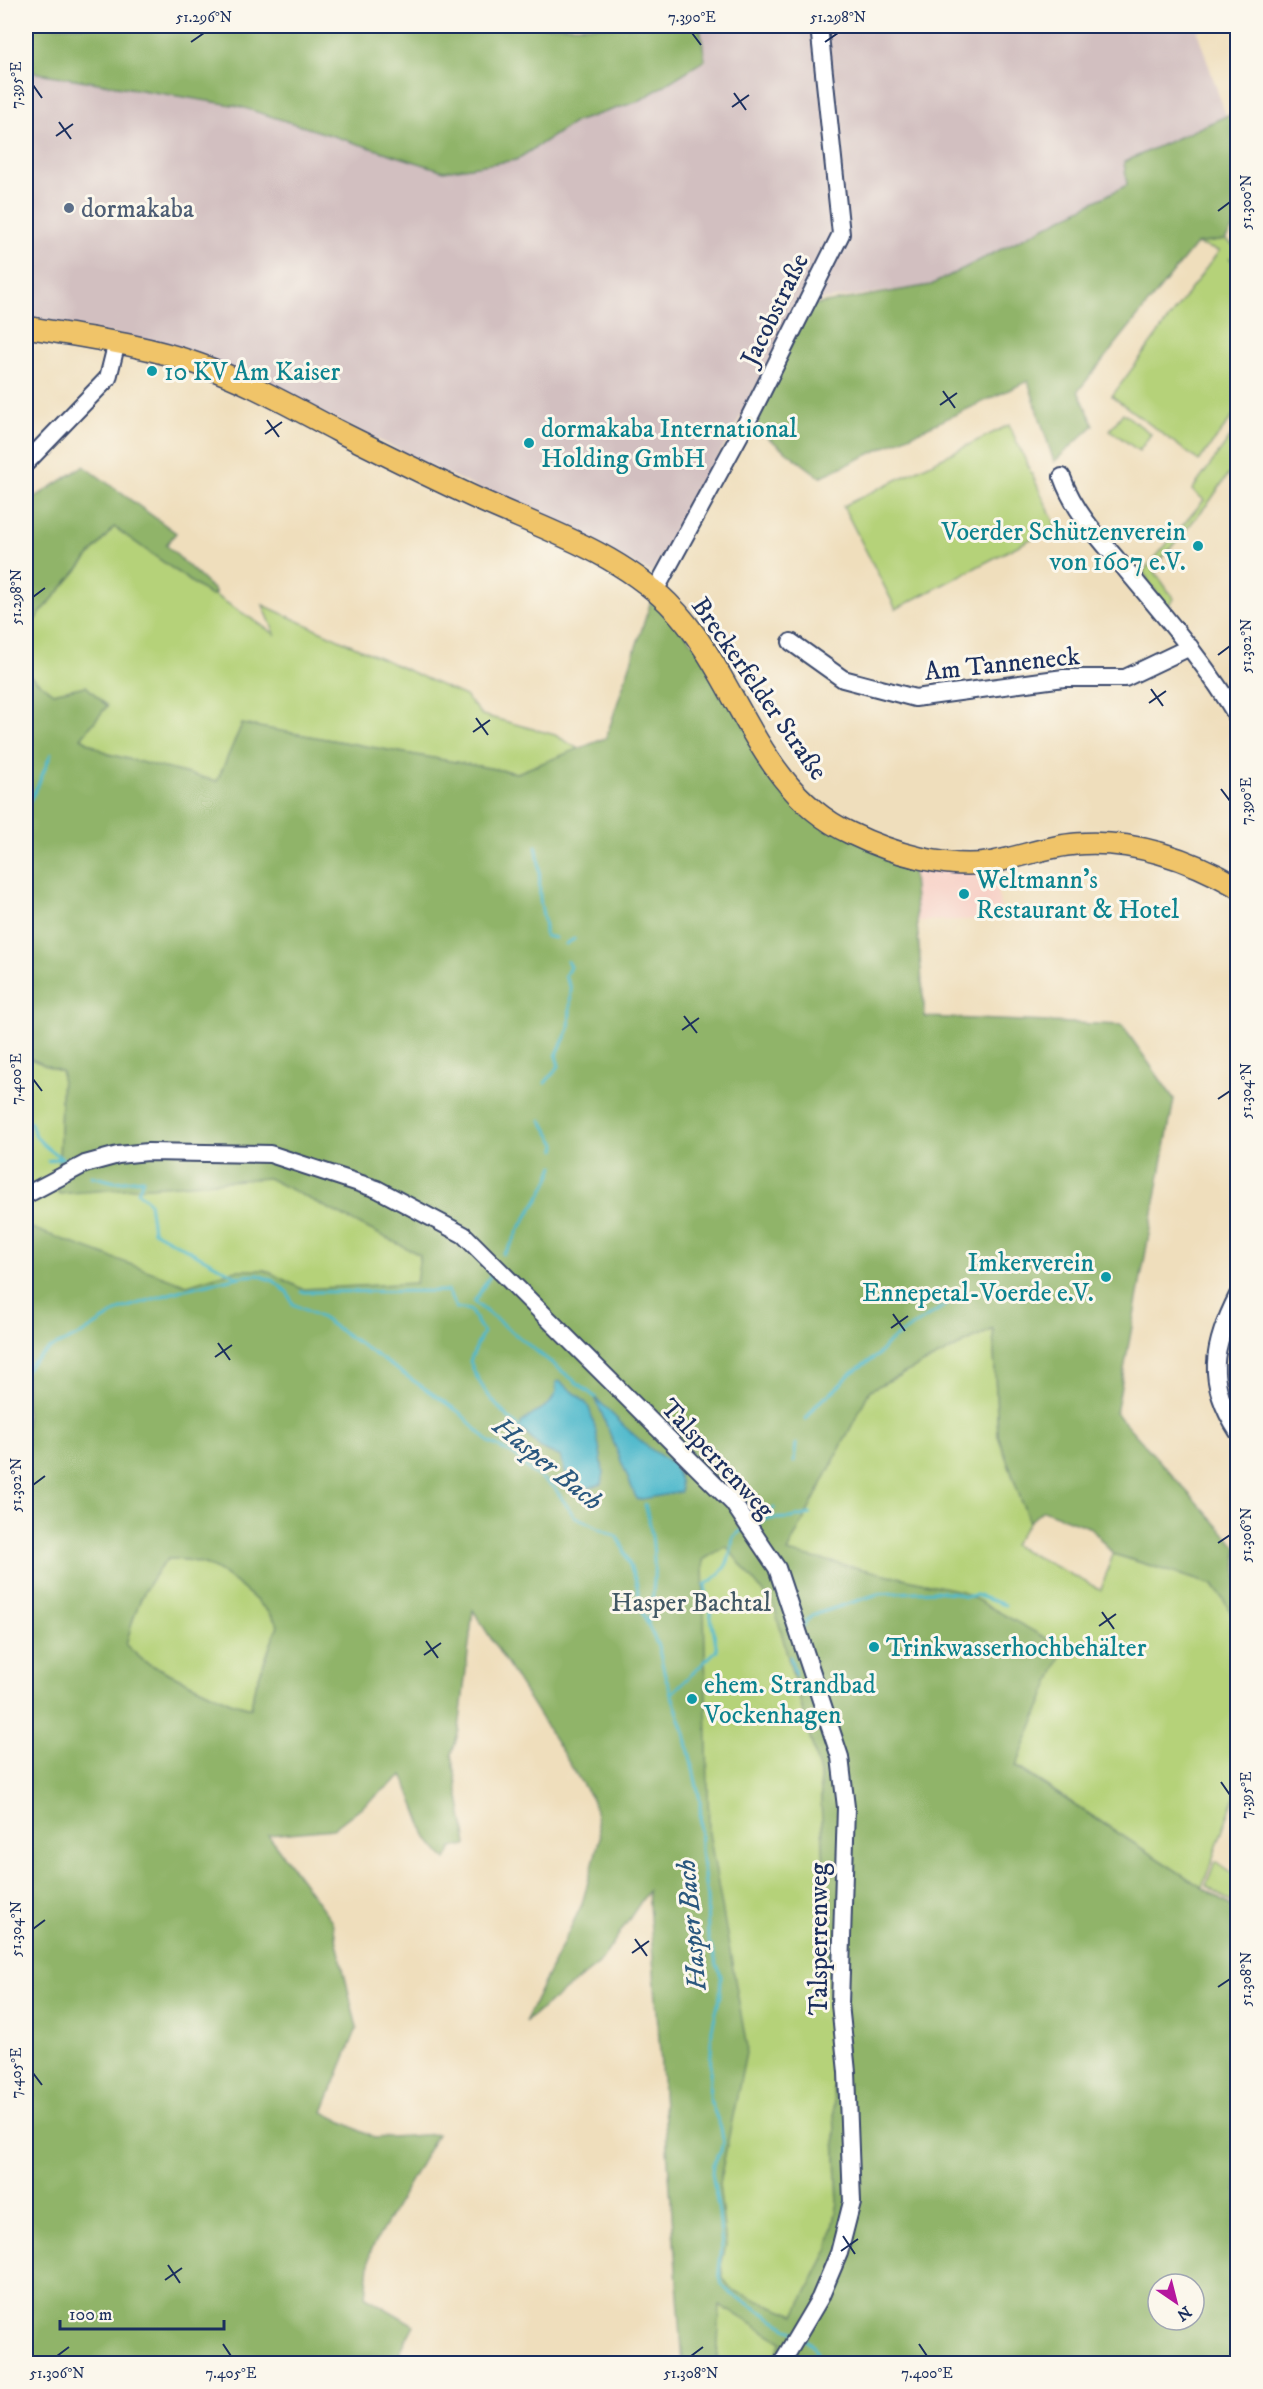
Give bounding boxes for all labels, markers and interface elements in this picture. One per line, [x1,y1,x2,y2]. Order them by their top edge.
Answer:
text: 51.296°N [176,8,232,27]
text: 7.390°E [668,8,716,27]
text: 51.298°N [810,8,866,27]
text: 7.395°E [7,61,26,109]
text: 51.300°N [1237,174,1256,230]
place label: dormakaba [81,193,194,226]
marker: dormakaba [62,201,76,215]
street label: Jacobstraße [733,248,817,373]
place label: 10 KV Am Kaiser [164,356,340,389]
marker: 10 KV Am Kaiser [145,364,159,378]
place label: dormakaba International Holding GmbH [541,413,797,476]
marker: dormakaba International Holding GmbH [522,436,536,450]
place label: Voerder Schützenverein von 1607 e.V. [940,516,1186,579]
marker: Voerder Schützenverein von 1607 e.V. [1191,539,1205,553]
text: 51.298°N [7,569,26,625]
street label: Breckerfelder Straße [683,591,834,787]
text: 51.302°N [1237,619,1256,673]
street label: Am Tanneneck [923,640,1082,689]
text: 7.390°E [1237,777,1256,825]
place label: Weltmann's Restaurant & Hotel [975,864,1179,927]
marker: Weltmann's Restaurant & Hotel [957,887,971,901]
text: 7.400°E [7,1053,26,1105]
text: 51.304°N [1237,1063,1256,1119]
place label: Imkerverein Ennepetal-Voerde e.V. [862,1247,1094,1310]
marker: Imkerverein Ennepetal-Voerde e.V. [1099,1270,1113,1284]
street label: Talsperrenweg [653,1392,781,1526]
water label: Hasper Bach [485,1409,609,1518]
text: 51.302°N [7,1458,26,1512]
text: 51.306°N [1237,1507,1256,1563]
park label: Hasper Bachtal [611,1587,771,1620]
place label: Trinkwasserhochbehälter [886,1632,1147,1665]
marker: Trinkwasserhochbehälter [867,1640,881,1654]
place label: ehem. Strandbad Vockenhagen [703,1669,876,1732]
marker: ehem. Strandbad Vockenhagen [685,1692,699,1706]
text: 7.395°E [1237,1771,1256,1819]
water label: Hasper Bach [669,1858,715,1993]
street label: Talsperrenweg [803,1863,836,2015]
text: 51.304°N [7,1901,26,1957]
text: 51.308°N [1237,1952,1256,2006]
text: 7.405°E [7,2047,26,2099]
north arrow [1146,2272,1206,2332]
scale bar [60,2293,224,2331]
text: N [1173,2302,1195,2325]
text: 100 m [69,2304,112,2326]
text: 51.306°N [29,2364,85,2383]
text: 7.405°E [205,2364,257,2383]
text: 51.308°N [664,2364,718,2383]
text: 7.400°E [901,2364,953,2383]

